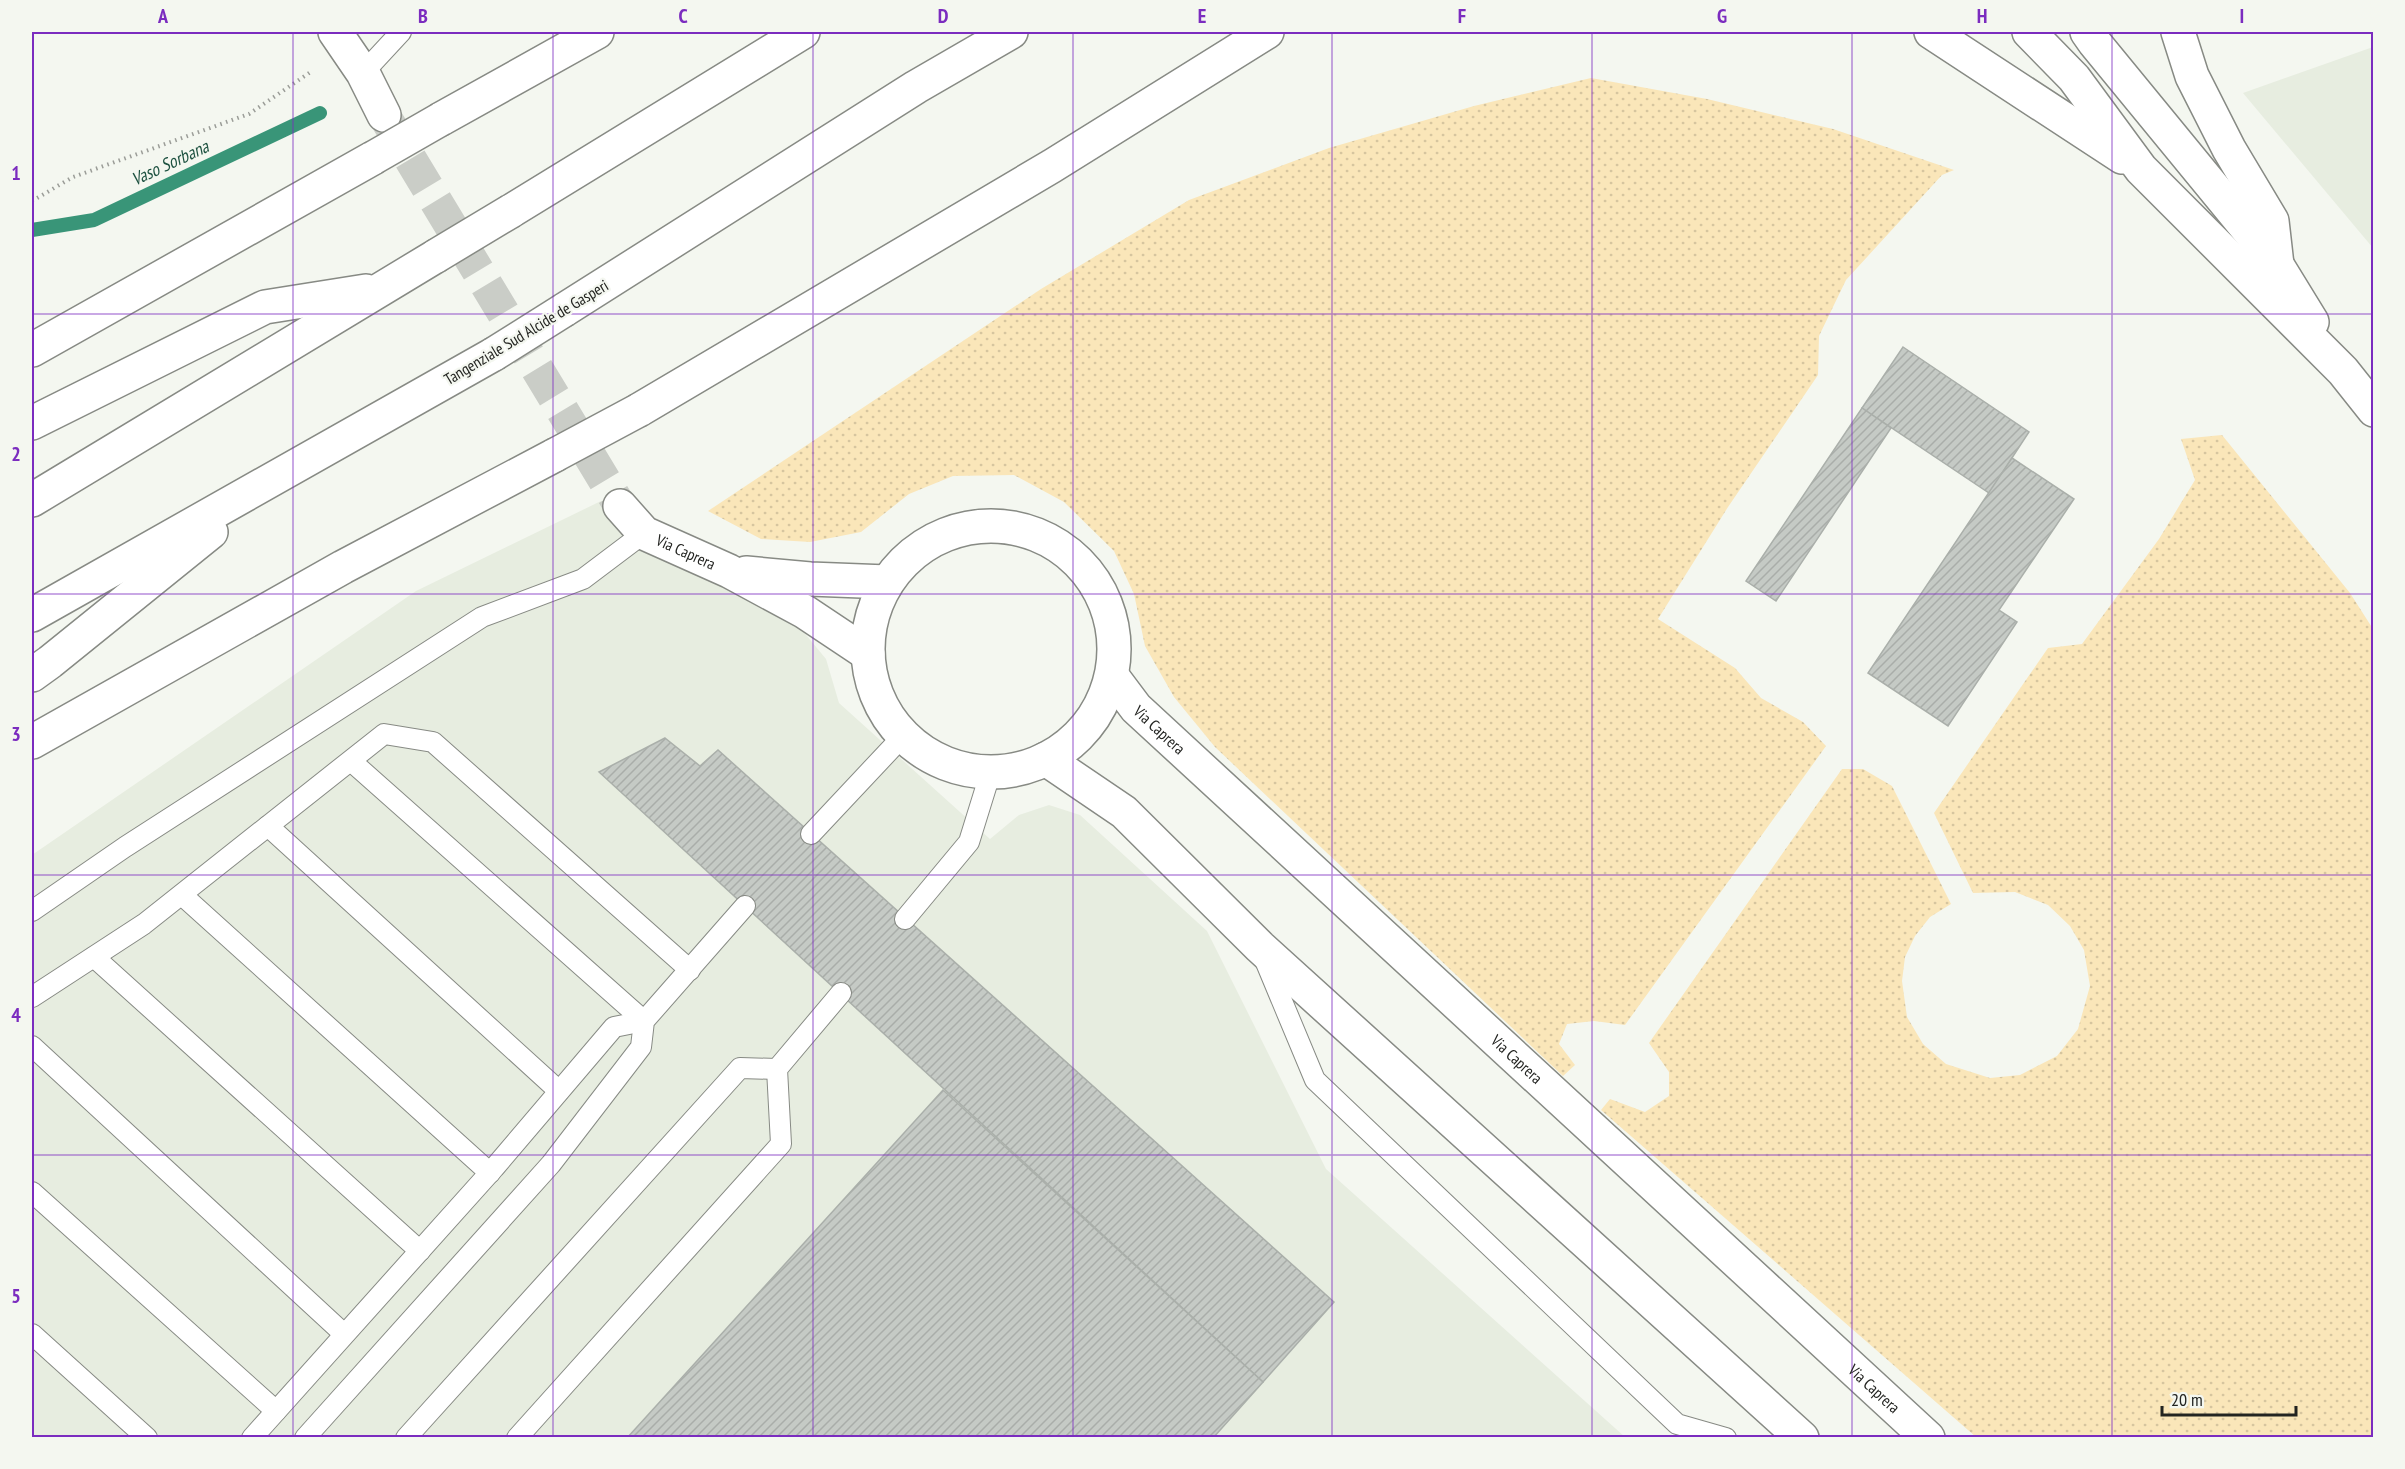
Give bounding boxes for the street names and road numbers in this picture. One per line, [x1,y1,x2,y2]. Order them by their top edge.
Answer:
street label: Tangenziale Sud Alcide de Gasperi [440,275,612,389]
street label: Via Caprera [652,529,719,574]
street label: Via Caprera [1129,700,1189,758]
street label: Via Caprera [1486,1030,1547,1088]
street label: Via Caprera [1844,1359,1904,1417]

